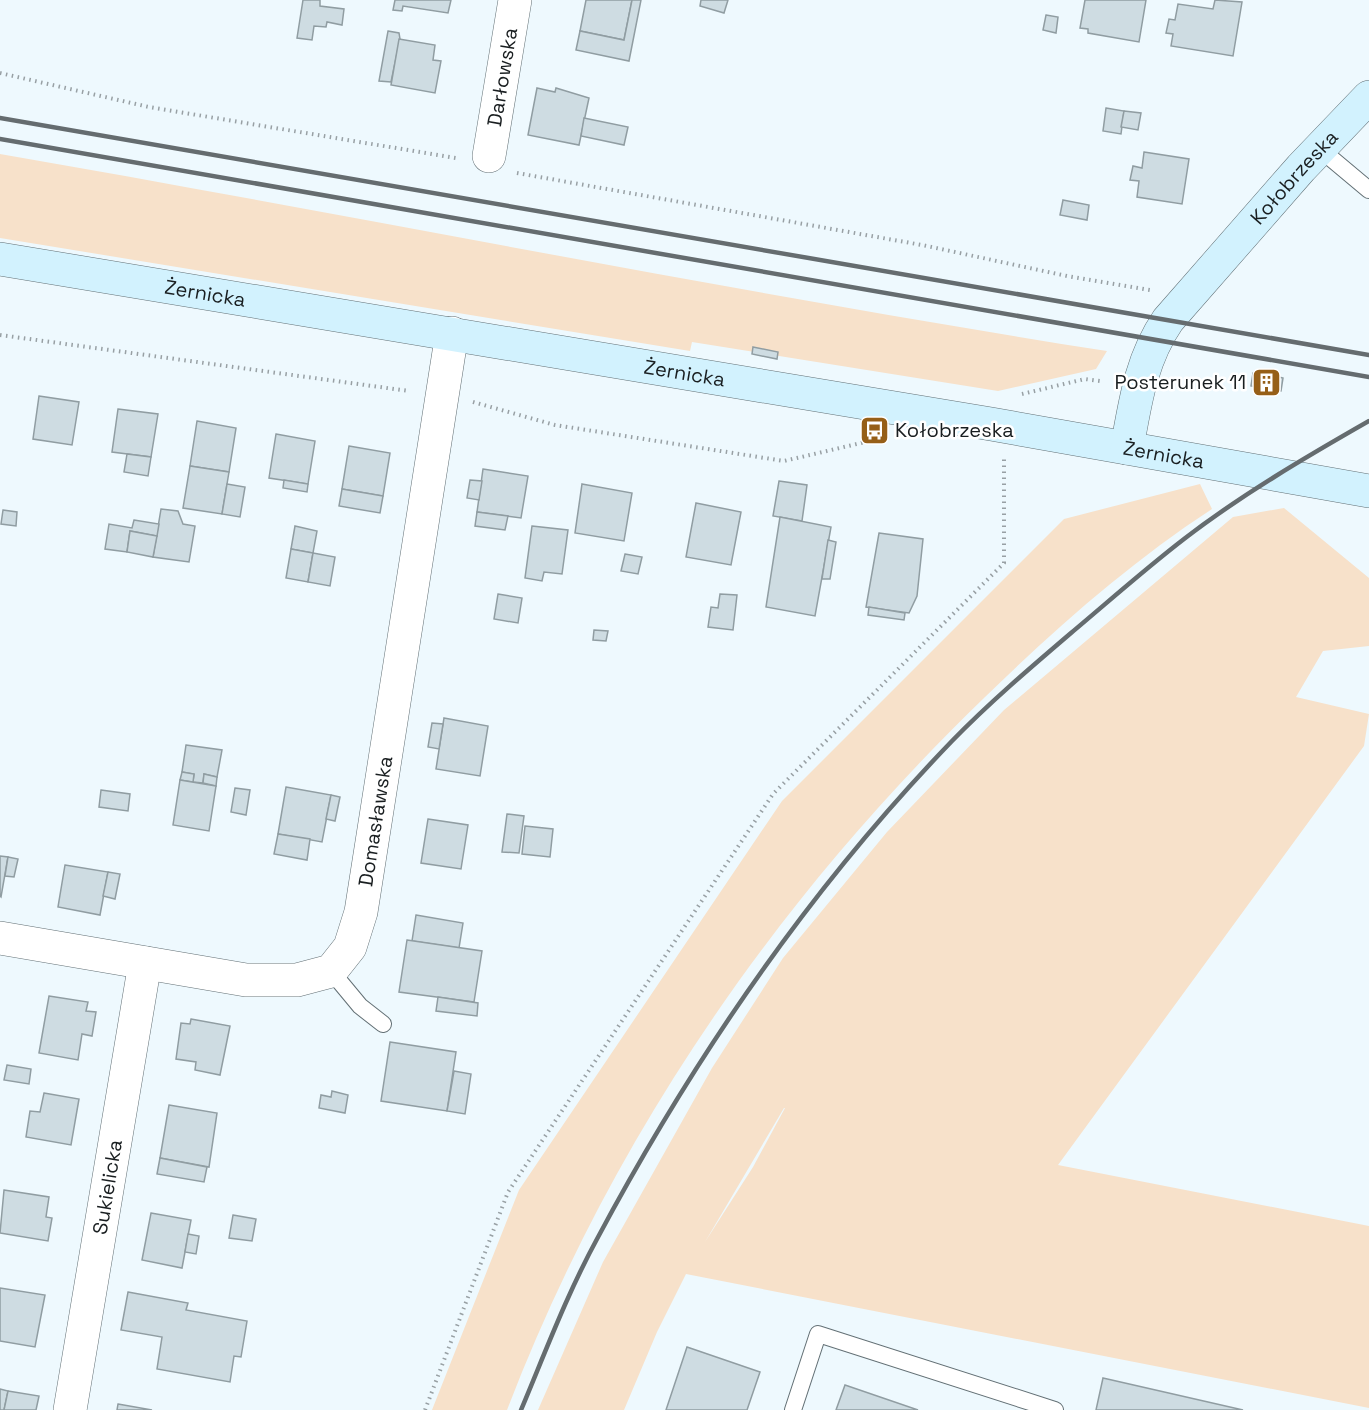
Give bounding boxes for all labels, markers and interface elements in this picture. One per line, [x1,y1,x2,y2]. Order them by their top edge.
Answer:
street label: Darłowska [481,26,523,129]
street label: Kołobrzeska [1244,124,1344,230]
street label: Żernicka [163,274,248,313]
street label: Żernicka [642,353,727,393]
building icon: Posterunek 11 [1251,366,1283,398]
place label: Posterunek 11 [1114,369,1246,395]
bus stop icon: Kołobrzeska [858,414,890,446]
place label: Kołobrzeska [895,417,1014,443]
street label: Żernicka [1121,435,1206,475]
street label: Domasławska [352,754,398,888]
street label: Sukielicka [87,1138,128,1237]

